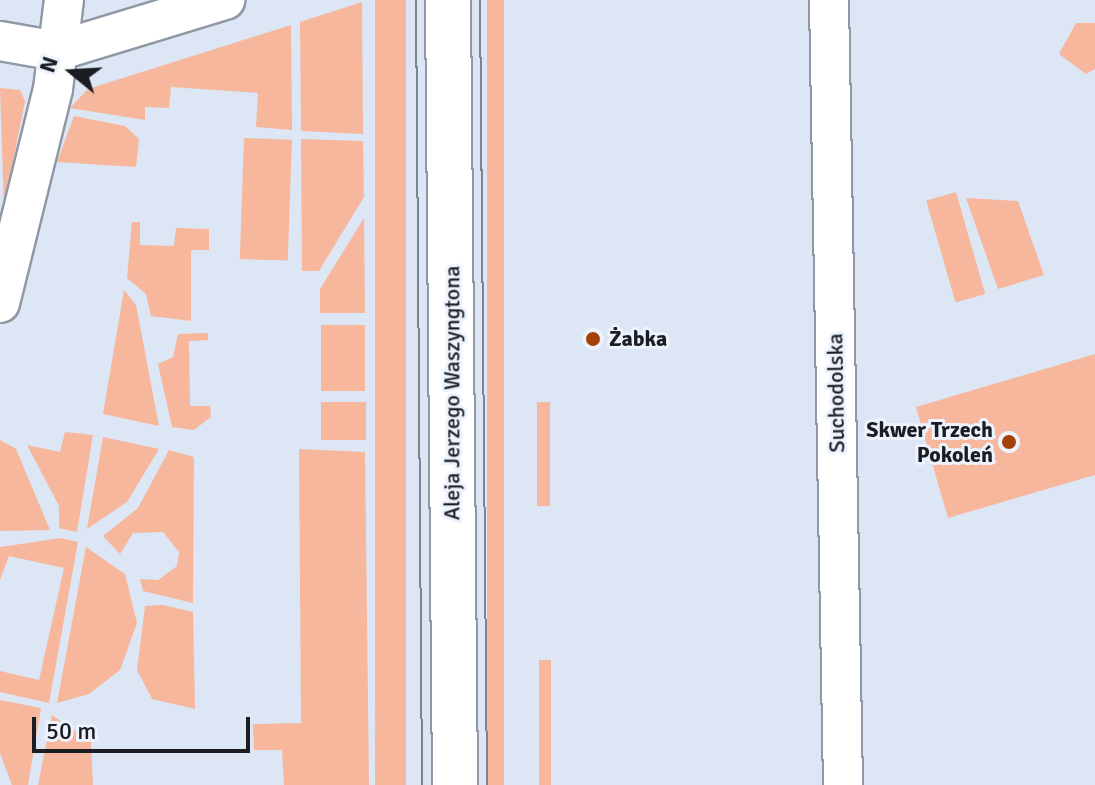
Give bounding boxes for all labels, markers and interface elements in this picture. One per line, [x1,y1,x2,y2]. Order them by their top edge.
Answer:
north arrow [32,32,112,112]
text: N [33,53,64,76]
street label: Aleja Jerzego Waszyngtona [439,266,465,520]
place label: Żabka [609,326,667,352]
marker: Żabka [584,330,602,348]
street label: Suchodolska [822,333,850,453]
place label: Skwer Trzech Pokoleń [866,416,993,468]
marker: Skwer Trzech Pokoleń [1000,433,1018,451]
scale bar [36,701,254,751]
text: 50 m [46,716,96,746]

